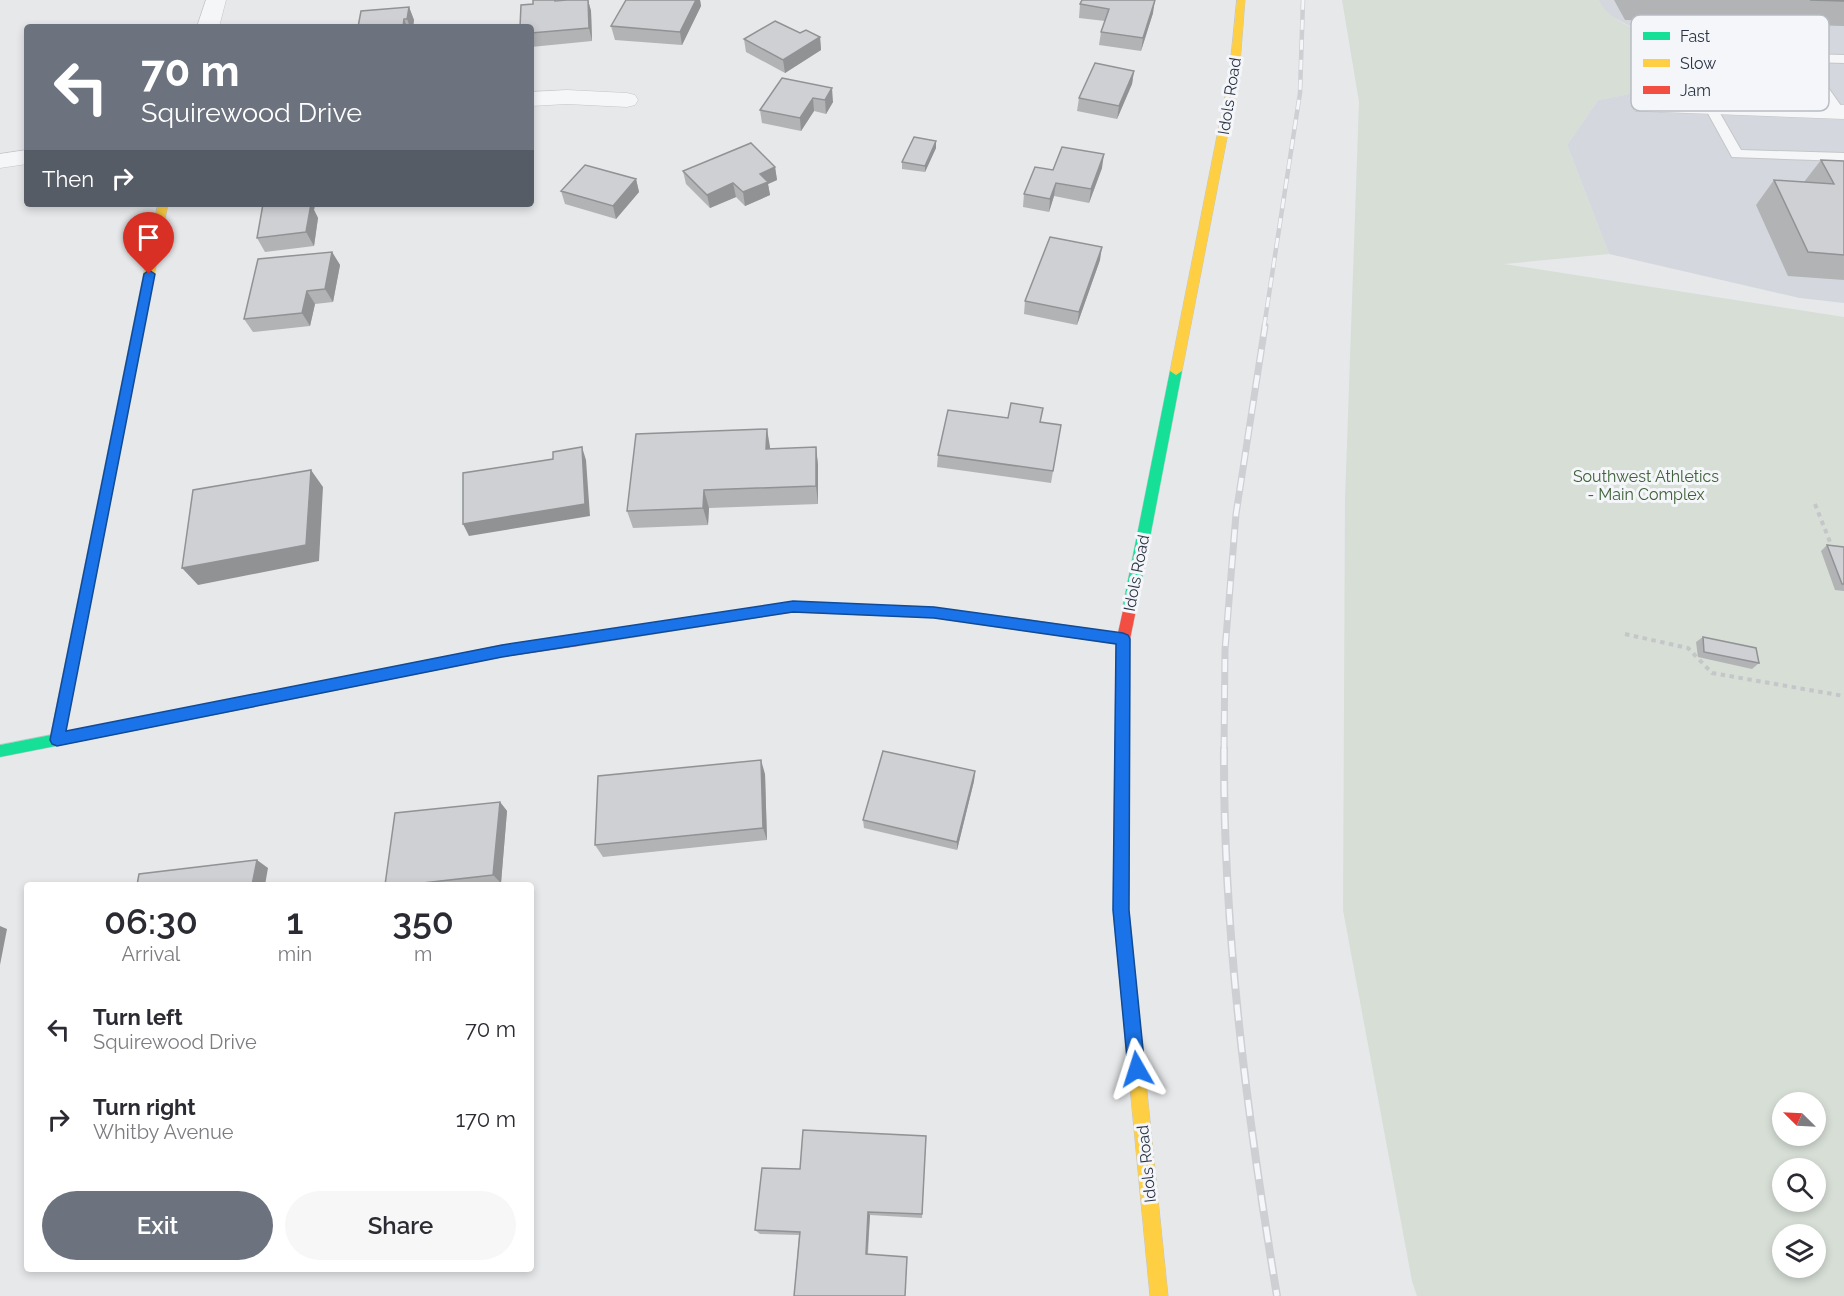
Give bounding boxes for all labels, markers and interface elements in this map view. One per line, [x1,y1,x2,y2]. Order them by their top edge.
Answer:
legend [1631,15,1829,111]
text: Fast [1680,27,1711,46]
text: 70 m [141,47,240,96]
icon: left [42,48,120,126]
text: Slow [1680,54,1716,73]
street label: Idols Road [1214,56,1245,136]
text: Jam [1680,81,1711,100]
text: Squirewood Drive [141,97,362,128]
icon: right [106,162,139,195]
text: Then [42,166,94,192]
pin [123,212,174,274]
icon: arrive [132,221,165,254]
park label: Southwest Athletics - Main Complex [1573,467,1719,504]
street label: Idols Road [1120,533,1153,613]
text: 06:30 [104,900,198,942]
text: 1 [287,900,304,942]
text: 350 [392,900,454,942]
text: Arrival [122,942,180,966]
text: min [278,942,312,966]
text: m [414,942,432,966]
text: Turn left [93,1004,183,1030]
icon: left [42,1013,75,1046]
text: 70 m [465,1016,516,1042]
text: Squirewood Drive [93,1030,257,1054]
position arrow [1105,1037,1169,1101]
north arrow [1772,1092,1826,1146]
map controls [1772,1092,1826,1278]
text: Turn right [93,1094,196,1120]
icon: right [42,1103,75,1136]
text: 170 m [456,1106,516,1132]
text: Whitby Avenue [93,1120,234,1144]
street label: Idols Road [1133,1124,1160,1204]
button: search [1772,1158,1826,1212]
button: Exit [42,1191,273,1260]
button: Share [285,1191,516,1260]
button: layers [1772,1224,1826,1278]

